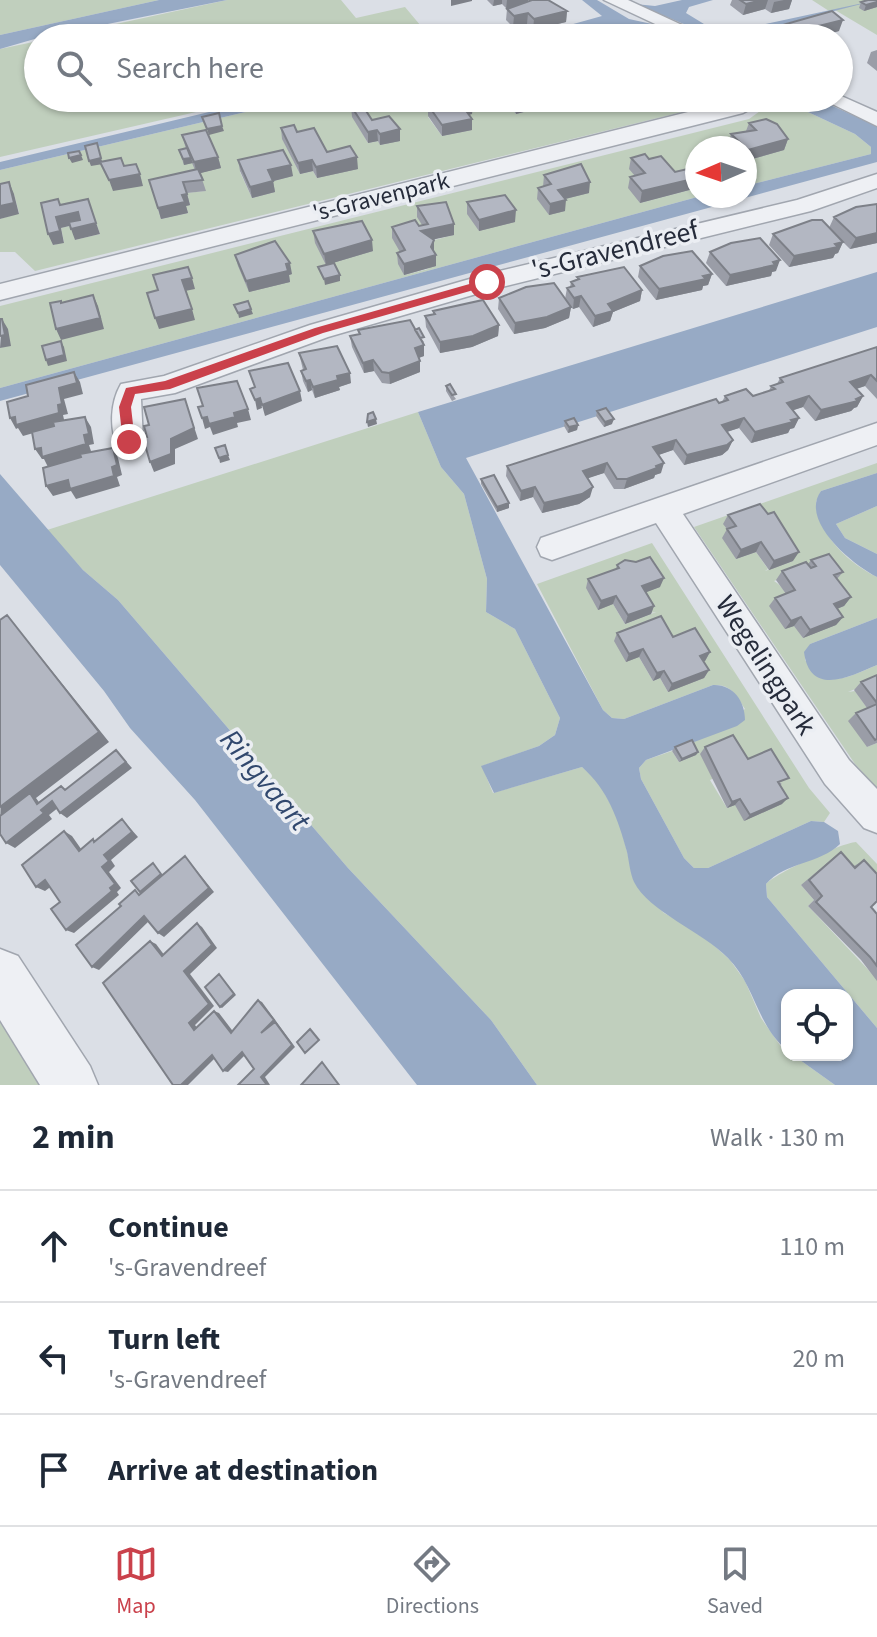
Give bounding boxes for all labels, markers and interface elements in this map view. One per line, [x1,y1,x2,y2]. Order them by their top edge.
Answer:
search box [24,24,853,112]
icon: search [52,46,96,90]
text: Search here [116,47,264,90]
north arrow [685,136,757,208]
street label: 's-Gravenpark [309,163,453,231]
street label: 's-Gravendreef [527,210,703,290]
route start [469,264,505,300]
route end [111,424,147,460]
street label: Wegelingpark [706,587,826,743]
water label: Ringvaart [210,720,321,841]
map controls [781,989,853,1061]
button: locate [781,989,853,1061]
text: 2 min [32,1113,115,1162]
text: Walk · 130 m [710,1119,845,1156]
text: Continue [108,1206,229,1249]
icon: ahead [32,1224,76,1268]
text: 110 m [779,1228,845,1265]
text: 's-Gravendreef [108,1249,266,1286]
text: Turn left [108,1318,220,1361]
icon: left [32,1336,76,1380]
text: 20 m [792,1340,845,1377]
text: 's-Gravendreef [108,1361,266,1398]
icon: arrive [32,1448,76,1492]
text: Arrive at destination [108,1449,378,1492]
tab: Map [114,1542,158,1622]
tab: Directions [386,1542,479,1622]
tab: Saved [707,1542,763,1622]

